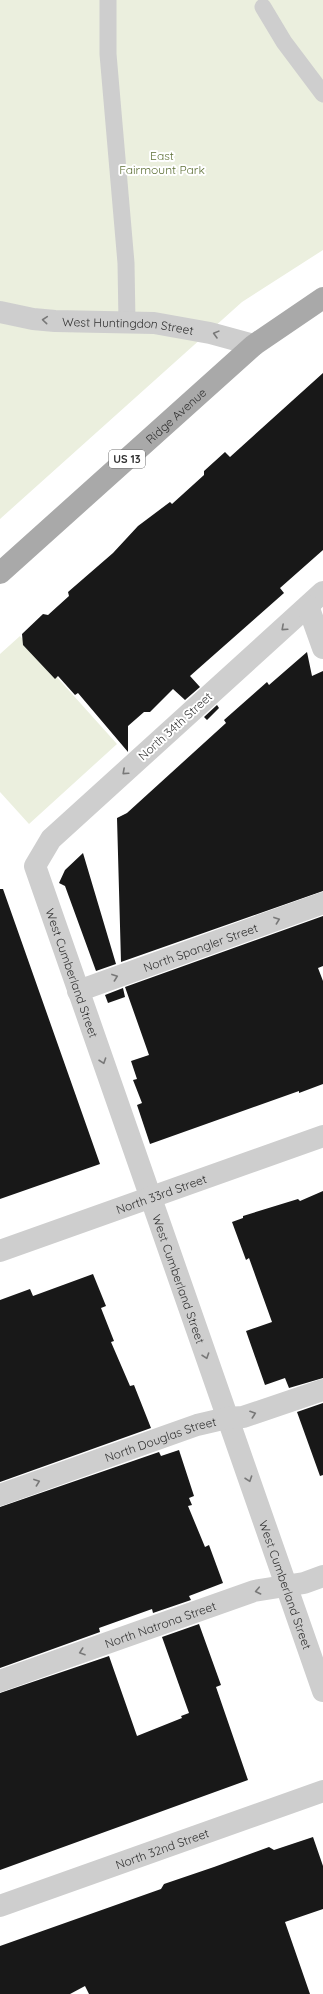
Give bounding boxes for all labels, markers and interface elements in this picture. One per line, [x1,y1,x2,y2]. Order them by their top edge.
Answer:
park label: East Fairmount Park [119,148,205,177]
street label: West Huntingdon Street [62,314,195,337]
one-way arrow [42,315,48,324]
one-way arrow [213,330,220,339]
street label: Ridge Avenue [142,384,209,446]
road number: US 13 [109,450,145,468]
one-way arrow [281,623,288,630]
street label: North 34th Street [135,689,215,763]
one-way arrow [122,767,130,774]
street label: West Cumberland Street [43,906,102,1039]
one-way arrow [273,916,280,924]
street label: North Spangler Street [141,920,260,975]
one-way arrow [111,974,118,982]
one-way arrow [98,1058,107,1065]
street label: North 33rd Street [114,1171,208,1217]
street label: West Cumberland Street [150,1212,209,1345]
one-way arrow [201,1352,210,1359]
one-way arrow [250,1410,257,1419]
street label: North Douglas Street [103,1413,218,1465]
one-way arrow [244,1475,252,1482]
one-way arrow [33,1479,40,1487]
street label: West Cumberland Street [256,1518,315,1651]
one-way arrow [255,1587,261,1595]
street label: North Natrona Street [103,1598,218,1651]
one-way arrow [79,1647,86,1655]
street label: North 32nd Street [113,1825,211,1872]

